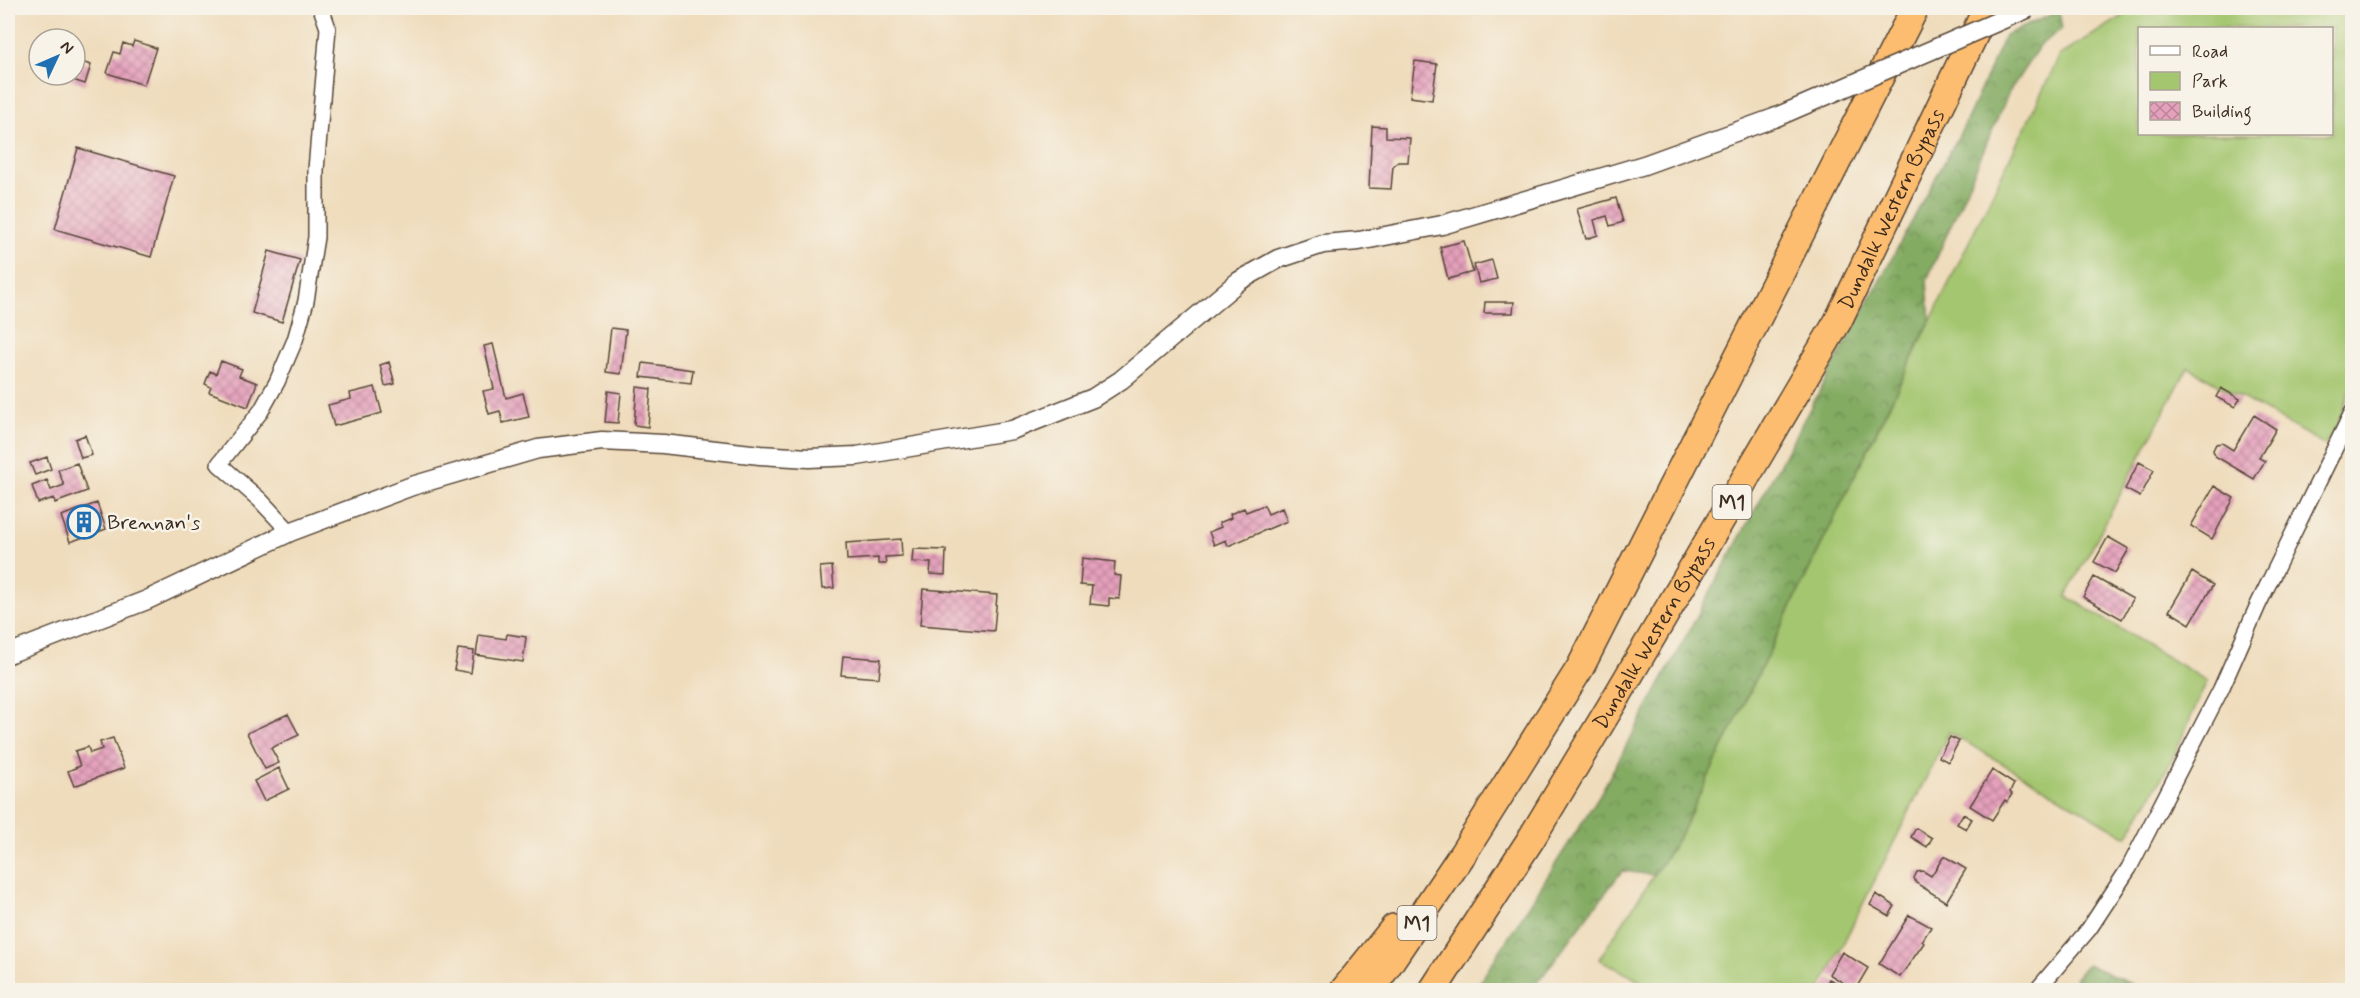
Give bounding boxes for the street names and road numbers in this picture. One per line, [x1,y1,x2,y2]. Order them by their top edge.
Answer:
street label: Dundalk Western Bypass [1832,105,1952,315]
road number: M1 [1712,485,1752,519]
street label: Dundalk Western Bypass [1587,532,1723,735]
road number: M1 [1398,906,1436,940]

